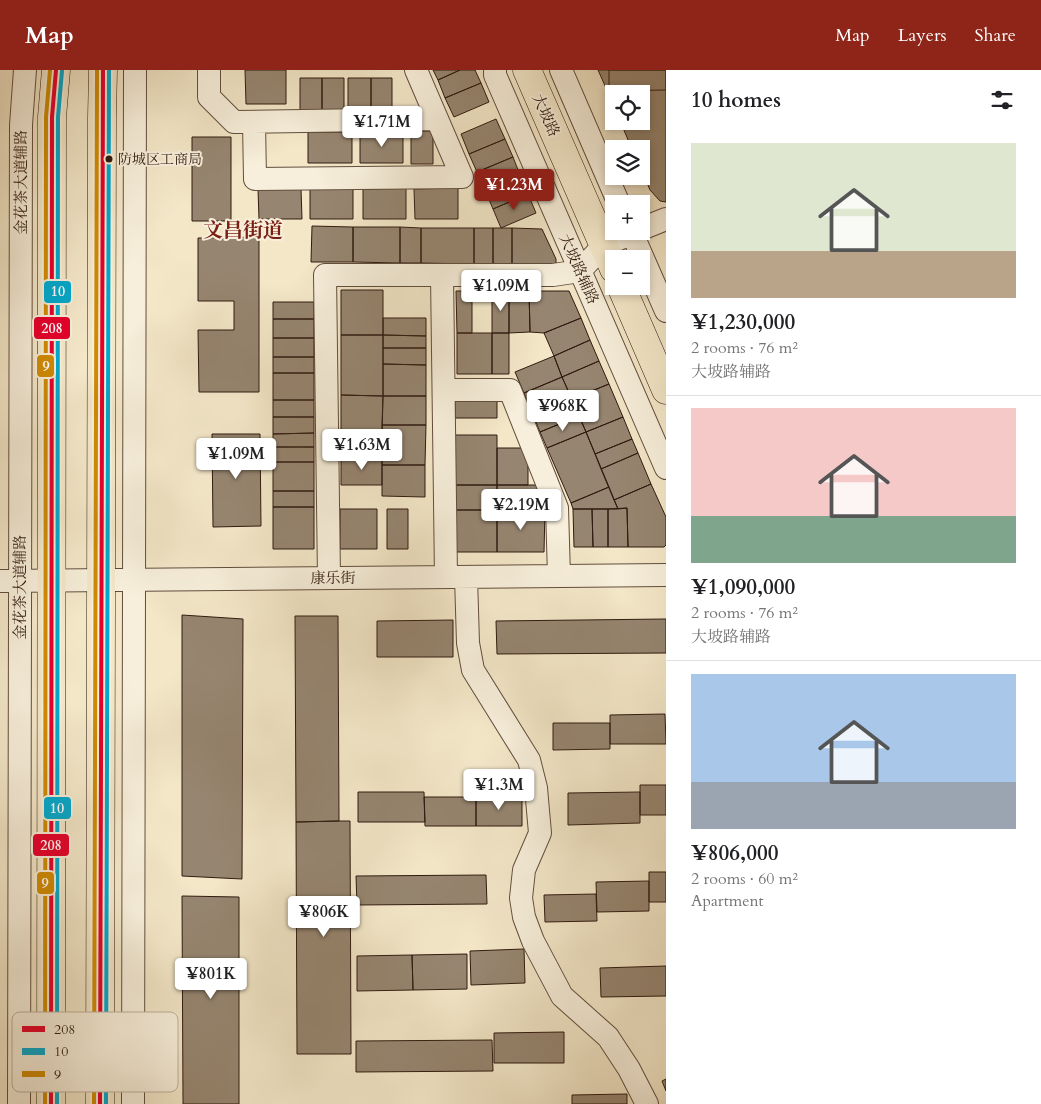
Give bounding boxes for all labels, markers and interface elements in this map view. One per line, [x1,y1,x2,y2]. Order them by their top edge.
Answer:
text: Map [25,19,74,52]
text: Map [835,23,870,48]
text: Layers [898,23,947,48]
text: Share [975,23,1016,48]
map controls [605,85,650,295]
button: locate [605,85,650,130]
text: 10 homes [691,86,781,115]
icon: filters [988,86,1016,114]
street label: 大坡路 [528,90,564,140]
pin: ¥1.71M [341,106,423,148]
text: ¥1.71M [353,111,411,133]
street label: 金花茶大道辅路 [11,129,31,235]
button: layers [605,140,650,185]
place label: 防城区工商局 [118,150,202,169]
marker: 防城区工商局 [104,154,114,164]
pin: ¥1.23M [473,168,555,211]
text: ¥1.23M [485,174,543,196]
icon: home [809,175,899,265]
button: + [605,195,650,240]
district label: 文昌街道 [203,217,283,244]
street label: 大坡路辅路 [555,231,603,307]
button: − [605,250,650,295]
pin: ¥1.09M [460,270,542,312]
text: ¥1.09M [472,275,530,297]
line badge: 10 [43,280,72,304]
text: 10 [51,282,65,301]
text: ¥1,230,000 [691,308,795,337]
line badge: 208 [33,316,71,340]
text: 208 [41,319,63,338]
text: 2 rooms · 76 m² [691,337,798,359]
line badge: 9 [36,354,55,378]
text: 9 [42,357,50,376]
text: 大坡路辅路 [691,361,771,383]
pin: ¥968K [528,390,598,432]
text: ¥968K [538,395,588,417]
pin: ¥1.63M [321,428,403,471]
text: ¥1.63M [333,434,391,456]
pin: ¥1.09M [195,438,277,480]
icon: home [809,441,899,531]
text: ¥1.09M [207,443,265,465]
pin: ¥2.19M [480,488,562,531]
text: ¥2.19M [492,494,550,516]
street label: 金花茶大道辅路 [10,534,30,640]
street label: 康乐街 [310,568,356,588]
text: ¥1,090,000 [691,573,795,602]
text: 2 rooms · 76 m² [691,602,798,624]
text: 大坡路辅路 [691,626,771,648]
icon: home [809,707,899,797]
pin: ¥1.3M [464,768,534,811]
text: ¥1.3M [474,774,524,796]
line badge: 10 [43,796,72,820]
text: 10 [50,799,64,818]
line badge: 208 [32,833,70,857]
text: 208 [40,836,62,855]
text: ¥806,000 [691,839,778,868]
text: 2 rooms · 60 m² [691,868,798,890]
line badge: 9 [36,871,55,895]
text: 9 [41,874,49,893]
text: Apartment [691,890,764,912]
pin: ¥806K [289,896,359,938]
text: ¥806K [299,901,349,923]
pin: ¥801K [176,958,246,1000]
text: ¥801K [186,963,236,985]
legend [12,1012,178,1092]
text: 208 [54,1020,76,1039]
text: 10 [54,1042,68,1061]
text: 9 [54,1065,61,1084]

